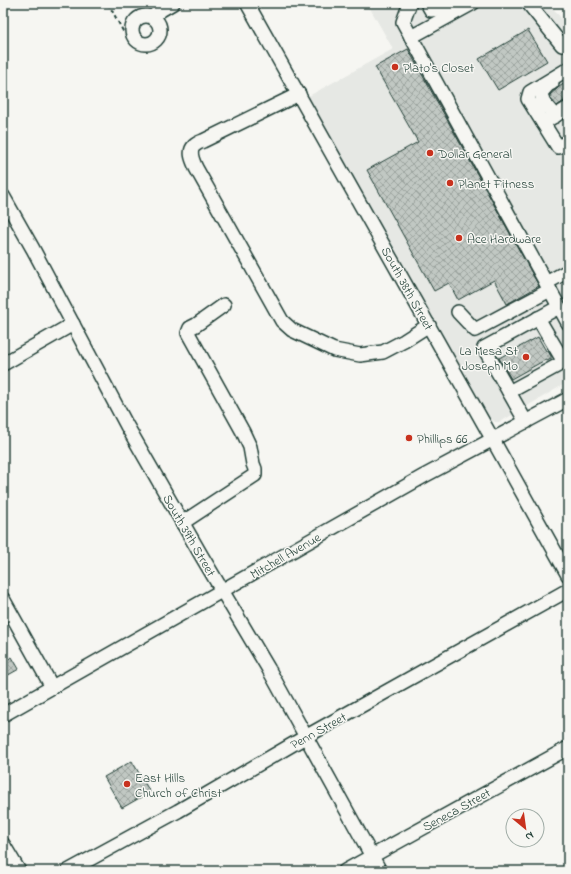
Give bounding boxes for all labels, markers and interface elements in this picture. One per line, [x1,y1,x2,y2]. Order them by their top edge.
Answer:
place label: Plato's Closet [403,59,475,78]
marker: Plato's Closet [390,62,400,72]
place label: Dollar General [437,145,512,164]
marker: Dollar General [425,148,435,158]
place label: Planet Fitness [458,175,535,194]
marker: Planet Fitness [445,178,455,188]
place label: Ace Hardware [467,230,541,249]
marker: Ace Hardware [454,233,464,243]
street label: South 38th Street [376,243,438,335]
place label: La Mesa St Joseph Mo [460,342,519,376]
marker: La Mesa St Joseph Mo [521,352,531,362]
place label: Phillips 66 [417,430,468,449]
marker: Phillips 66 [404,433,414,443]
street label: South 39th Street [157,491,220,581]
street label: Mitchell Avenue [247,528,325,584]
street label: Penn Street [287,708,351,755]
place label: East Hills Church of Christ [135,769,222,803]
marker: East Hills Church of Christ [122,779,132,789]
street label: Seneca Street [419,783,495,837]
north arrow [505,808,545,848]
text: N [522,827,536,845]

